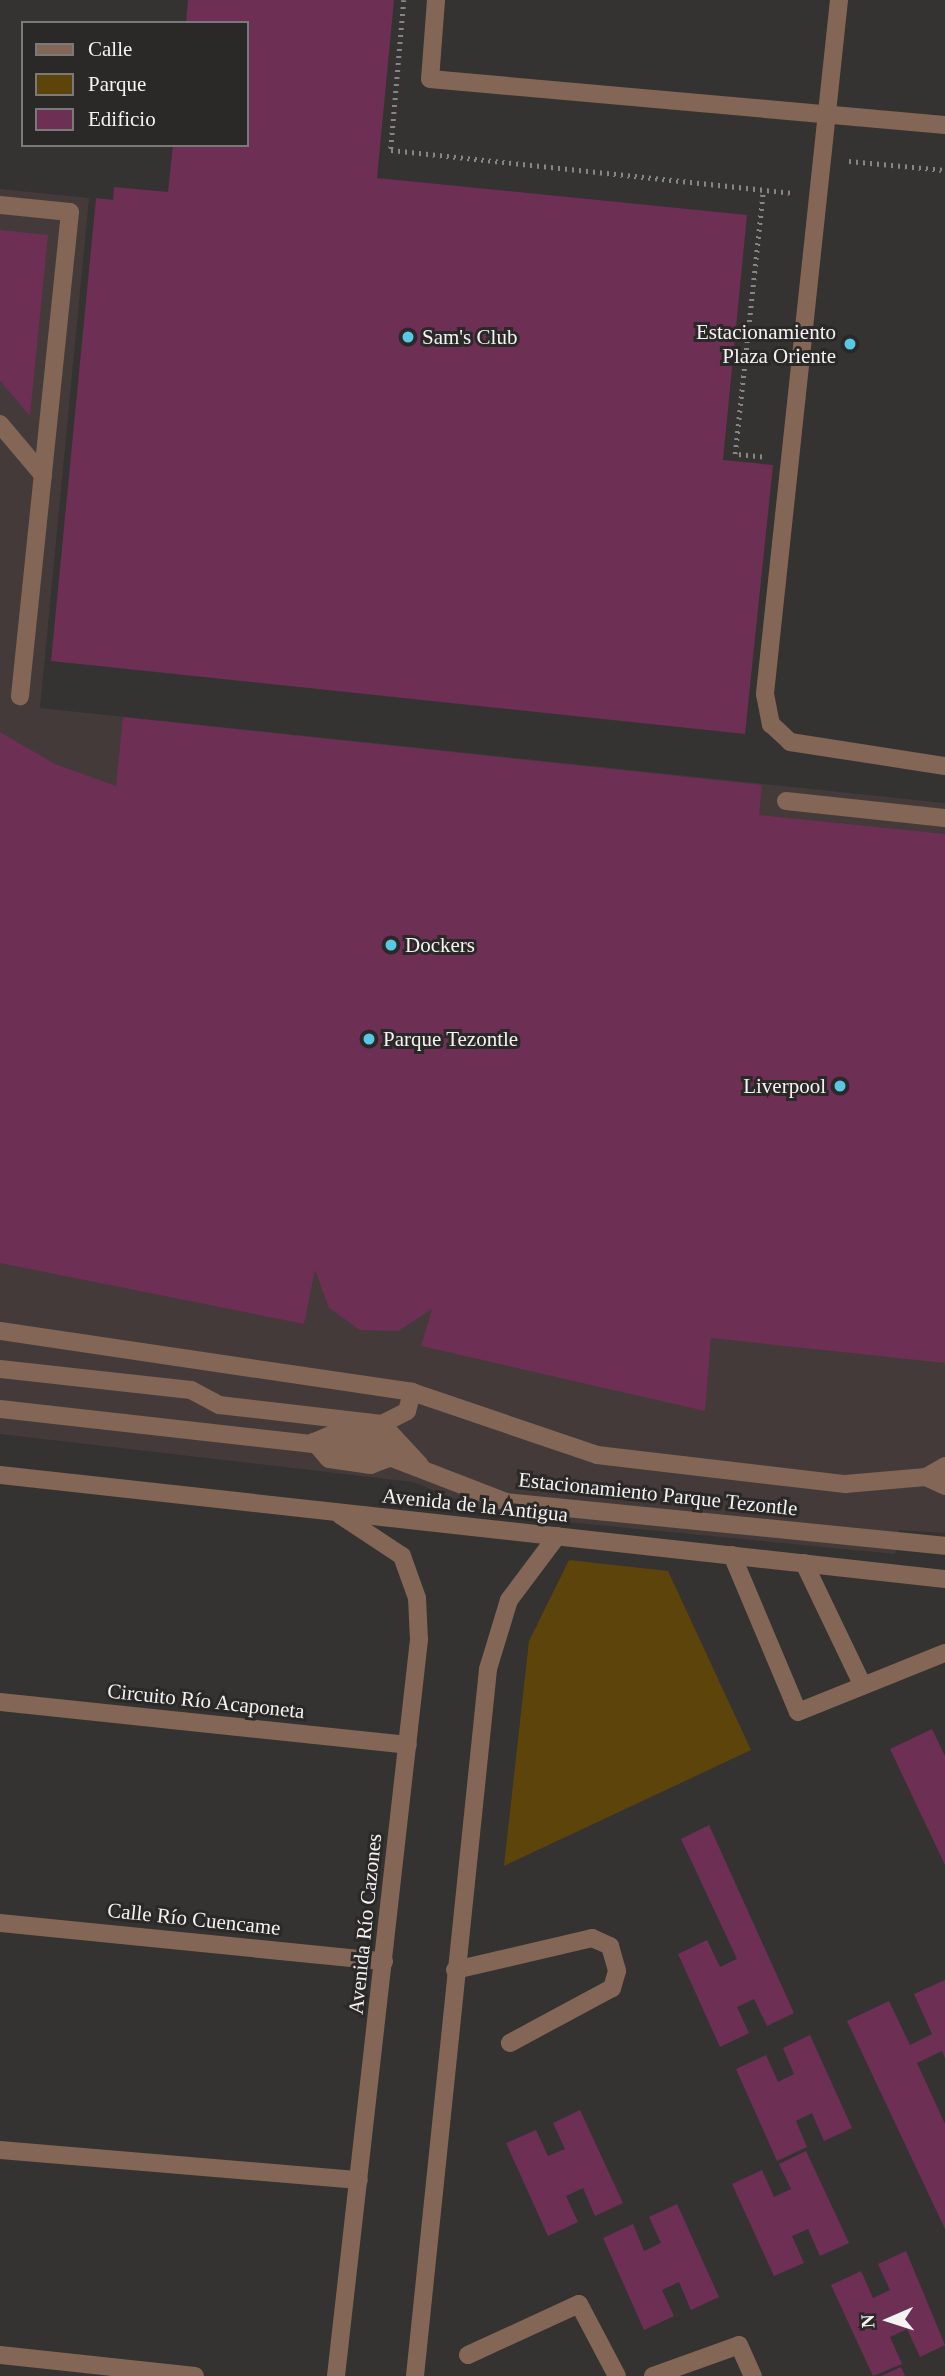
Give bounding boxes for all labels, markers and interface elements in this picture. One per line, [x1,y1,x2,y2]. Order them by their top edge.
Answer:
legend [21,21,248,147]
text: Calle [88,37,132,61]
text: Parque [88,72,146,96]
text: Edificio [88,107,156,131]
place label: Estacionamiento Plaza Oriente [696,319,836,369]
place label: Sam's Club [422,324,517,350]
marker: Sam's Club [400,329,416,345]
marker: Estacionamiento Plaza Oriente [842,336,858,352]
place label: Dockers [405,932,475,958]
marker: Dockers [383,937,399,953]
place label: Parque Tezontle [383,1026,519,1052]
marker: Parque Tezontle [361,1031,377,1047]
place label: Liverpool [743,1073,826,1099]
marker: Liverpool [832,1078,848,1094]
street label: Estacionamiento Parque Tezontle [517,1467,799,1521]
street label: Avenida de la Antigua [380,1483,570,1527]
street label: Circuito Río Acaponeta [106,1678,306,1724]
street label: Avenida Río Cazones [343,1832,387,2016]
street label: Calle Río Cuencame [106,1897,282,1941]
north arrow [854,2285,924,2355]
text: N [857,2314,878,2329]

